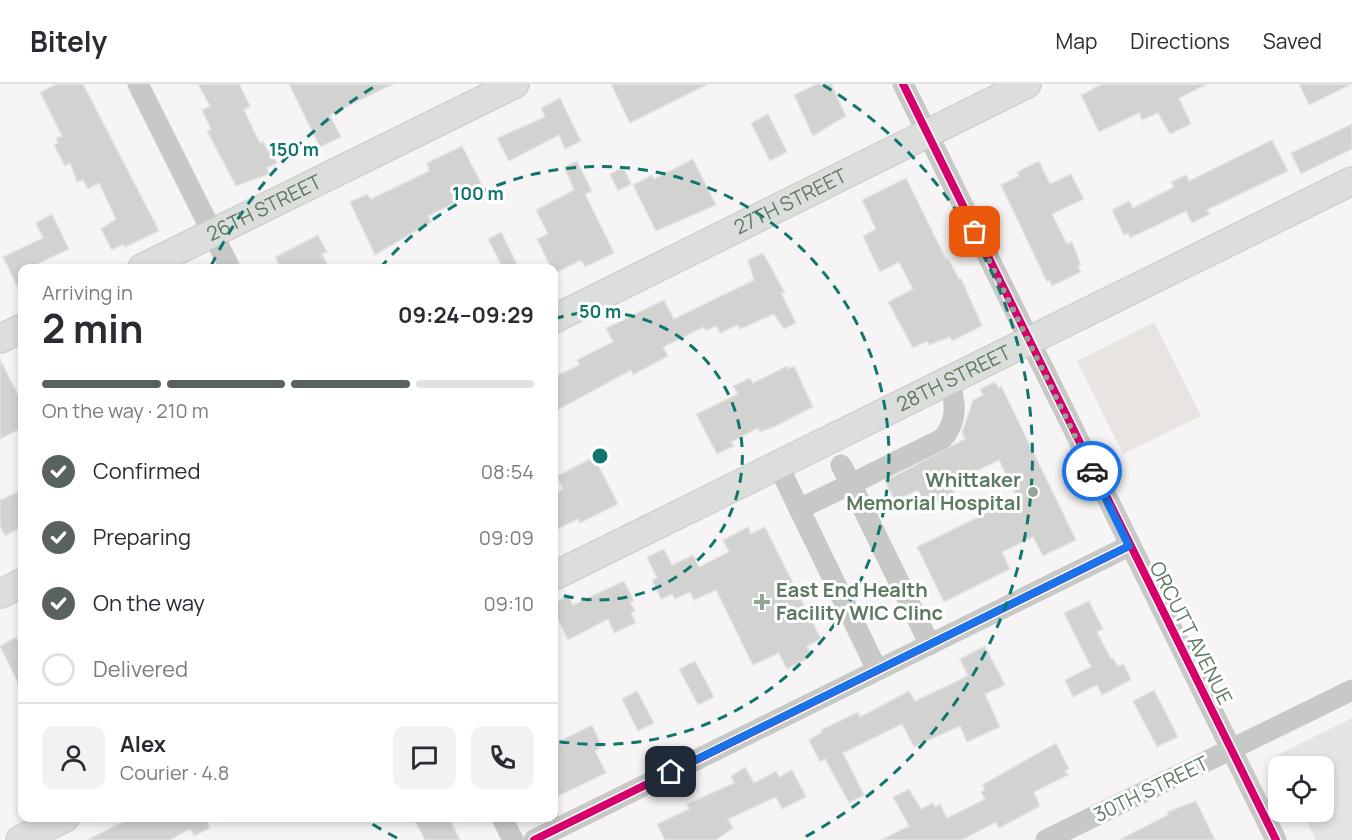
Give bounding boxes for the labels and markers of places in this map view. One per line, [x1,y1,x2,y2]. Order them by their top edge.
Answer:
pin [949,206,1000,257]
centre of rings [590,446,610,466]
place label: Whittaker Memorial Hospital [846,466,1021,516]
marker: Whittaker Memorial Hospital [1026,485,1040,499]
place label: East End Health Facility WIC Clinc [776,576,943,626]
marker: East End Health Facility WIC Clinc [753,593,771,611]
pin [645,746,696,797]

